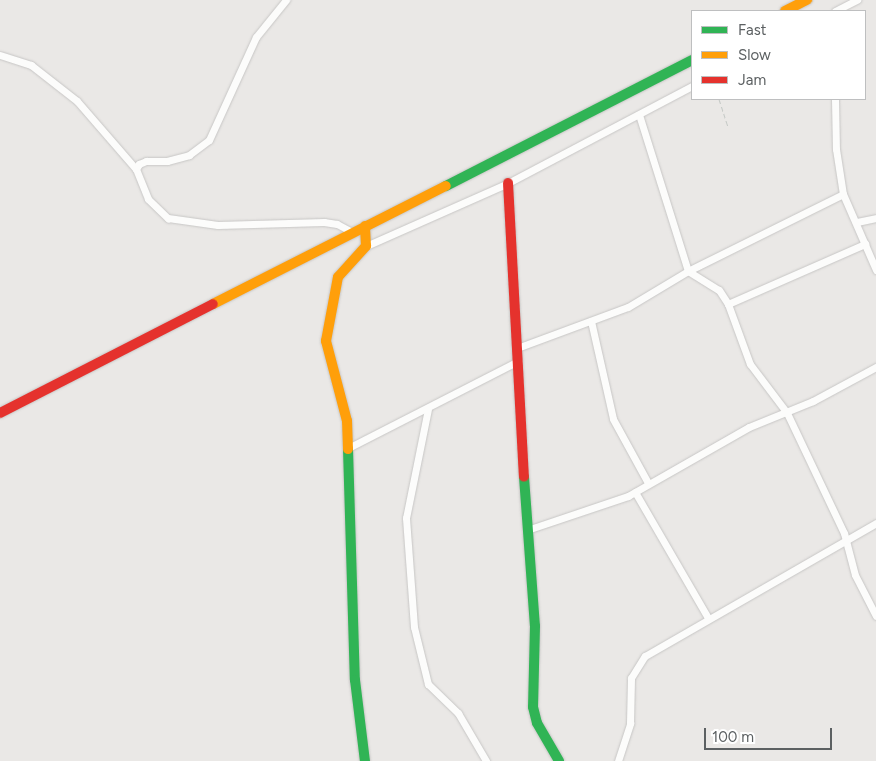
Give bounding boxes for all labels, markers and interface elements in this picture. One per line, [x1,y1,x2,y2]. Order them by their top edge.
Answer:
legend [691,10,866,100]
text: Fast [738,21,766,39]
text: Slow [738,46,771,64]
text: Jam [738,71,766,89]
scale bar [706,718,834,750]
text: 100 m [712,728,754,746]

